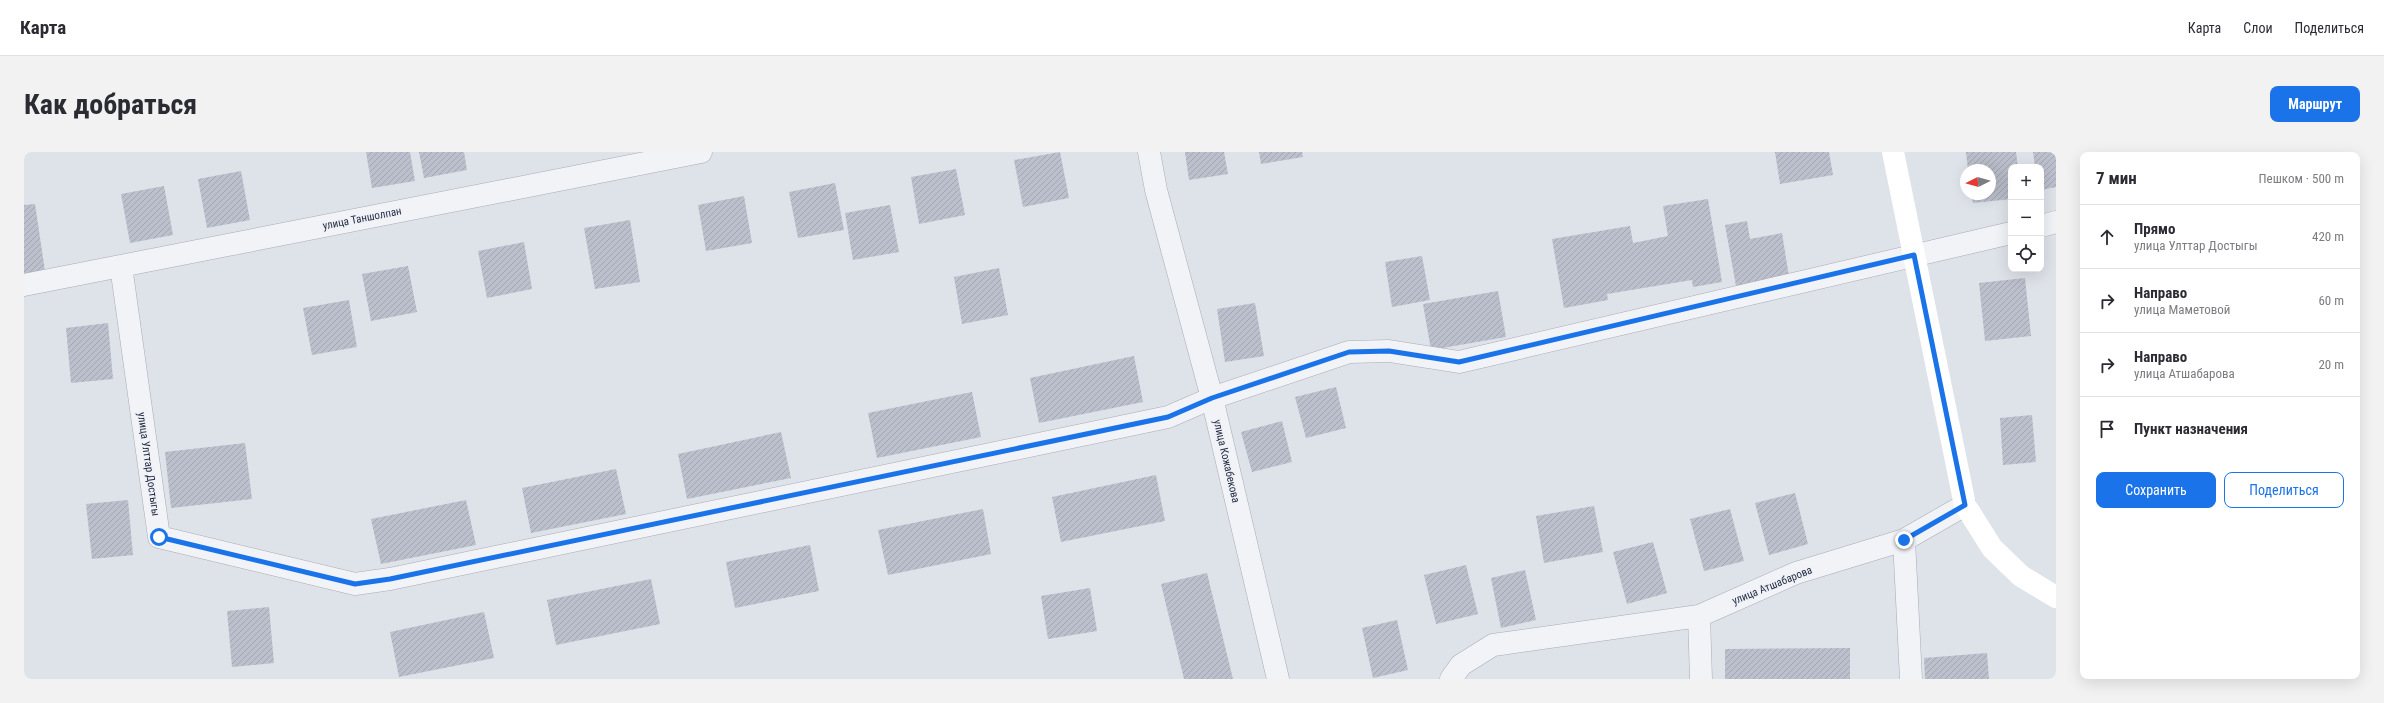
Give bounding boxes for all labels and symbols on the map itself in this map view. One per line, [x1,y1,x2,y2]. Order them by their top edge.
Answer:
north arrow [1960,164,1996,200]
street label: улица Таншолпан [322,204,403,233]
street label: улица Улттар Достыгы [135,411,162,517]
street label: улица Кожабекова [1211,418,1242,504]
route start [150,528,168,546]
route end [1895,531,1913,549]
street label: улица Атшабарова [1730,563,1814,607]

